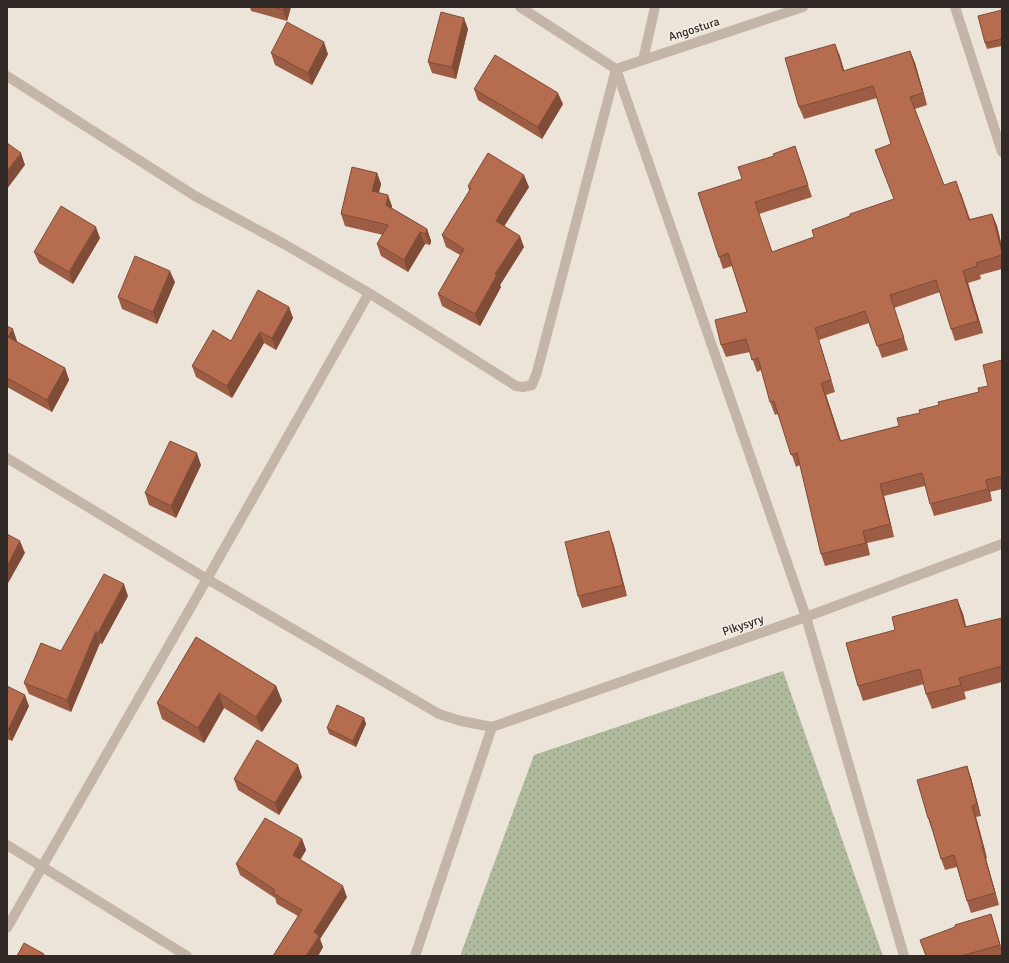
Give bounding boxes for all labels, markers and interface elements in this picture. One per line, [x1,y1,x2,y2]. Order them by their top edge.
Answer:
street label: Angostura [667,14,722,45]
street label: Pikysyry [720,611,766,640]

